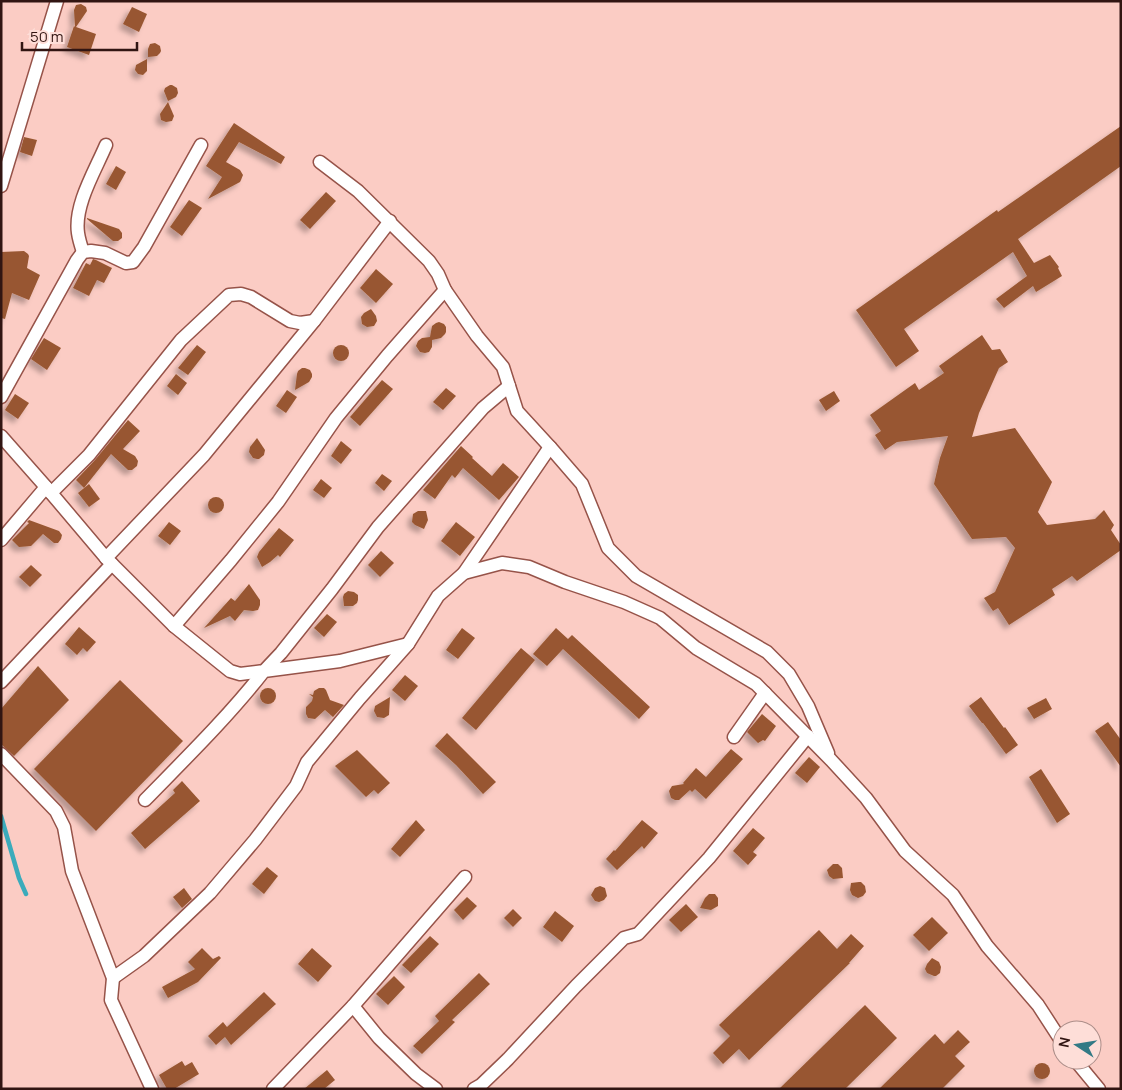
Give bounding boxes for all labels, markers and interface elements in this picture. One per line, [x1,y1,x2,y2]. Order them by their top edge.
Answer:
scale bar [22,20,138,52]
text: 50 m [30,26,64,47]
north arrow [1052,1020,1102,1070]
text: N [1053,1035,1074,1049]

